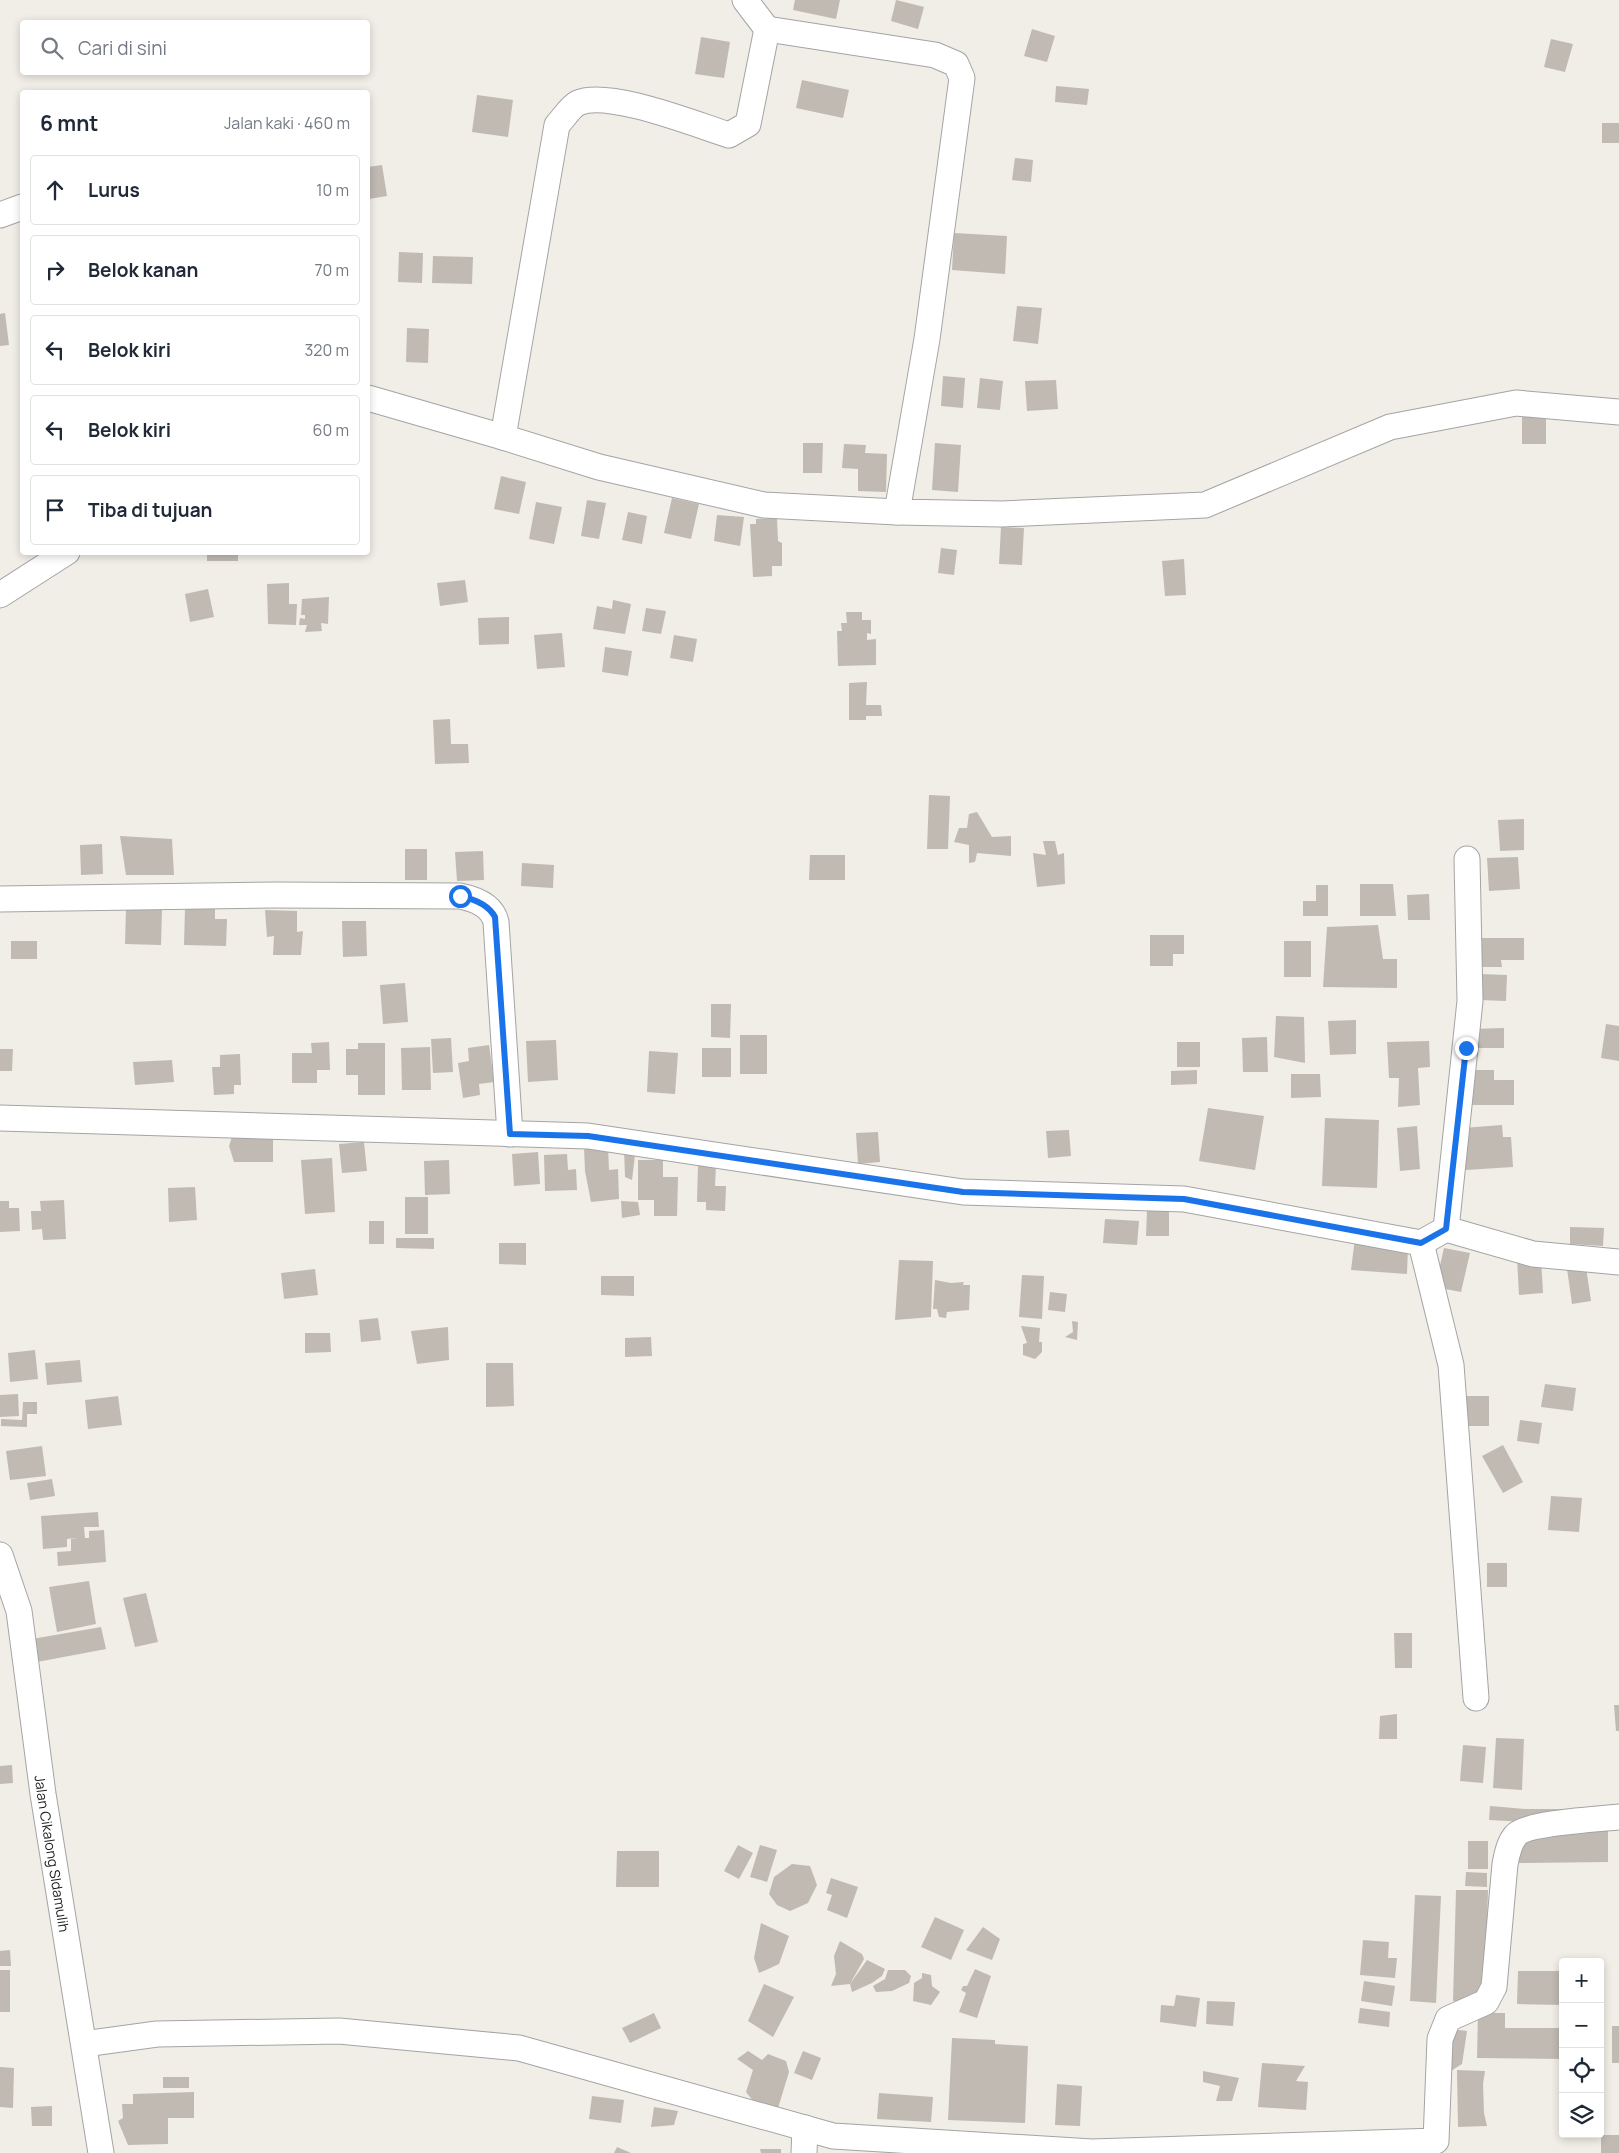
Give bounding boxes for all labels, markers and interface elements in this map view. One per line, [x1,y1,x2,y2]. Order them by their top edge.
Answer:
search box [20,20,370,75]
icon: search [38,34,66,62]
text: Cari di sini [78,35,167,61]
text: 6 mnt [40,109,98,137]
text: Jalan kaki · 460 m [224,112,350,134]
icon: ahead [41,176,69,204]
text: Lurus [88,177,140,203]
text: 10 m [316,179,349,201]
icon: right [41,256,69,284]
text: Belok kanan [88,257,198,283]
text: 70 m [314,259,349,281]
icon: left [41,336,69,364]
text: Belok kiri [88,337,171,363]
text: 320 m [305,339,349,361]
icon: left [41,416,69,444]
text: Belok kiri [88,417,171,443]
text: 60 m [313,419,349,441]
icon: arrive [41,496,69,524]
text: Tiba di tujuan [88,497,212,523]
route start [449,885,472,908]
route end [1455,1037,1478,1060]
street label: Jalan Cikalong SIdamulih [31,1774,75,1933]
map controls [1559,1958,1604,2138]
button: + [1559,1958,1604,2003]
button: − [1559,2003,1604,2048]
button: locate [1559,2048,1604,2093]
button: layers [1559,2093,1604,2138]

